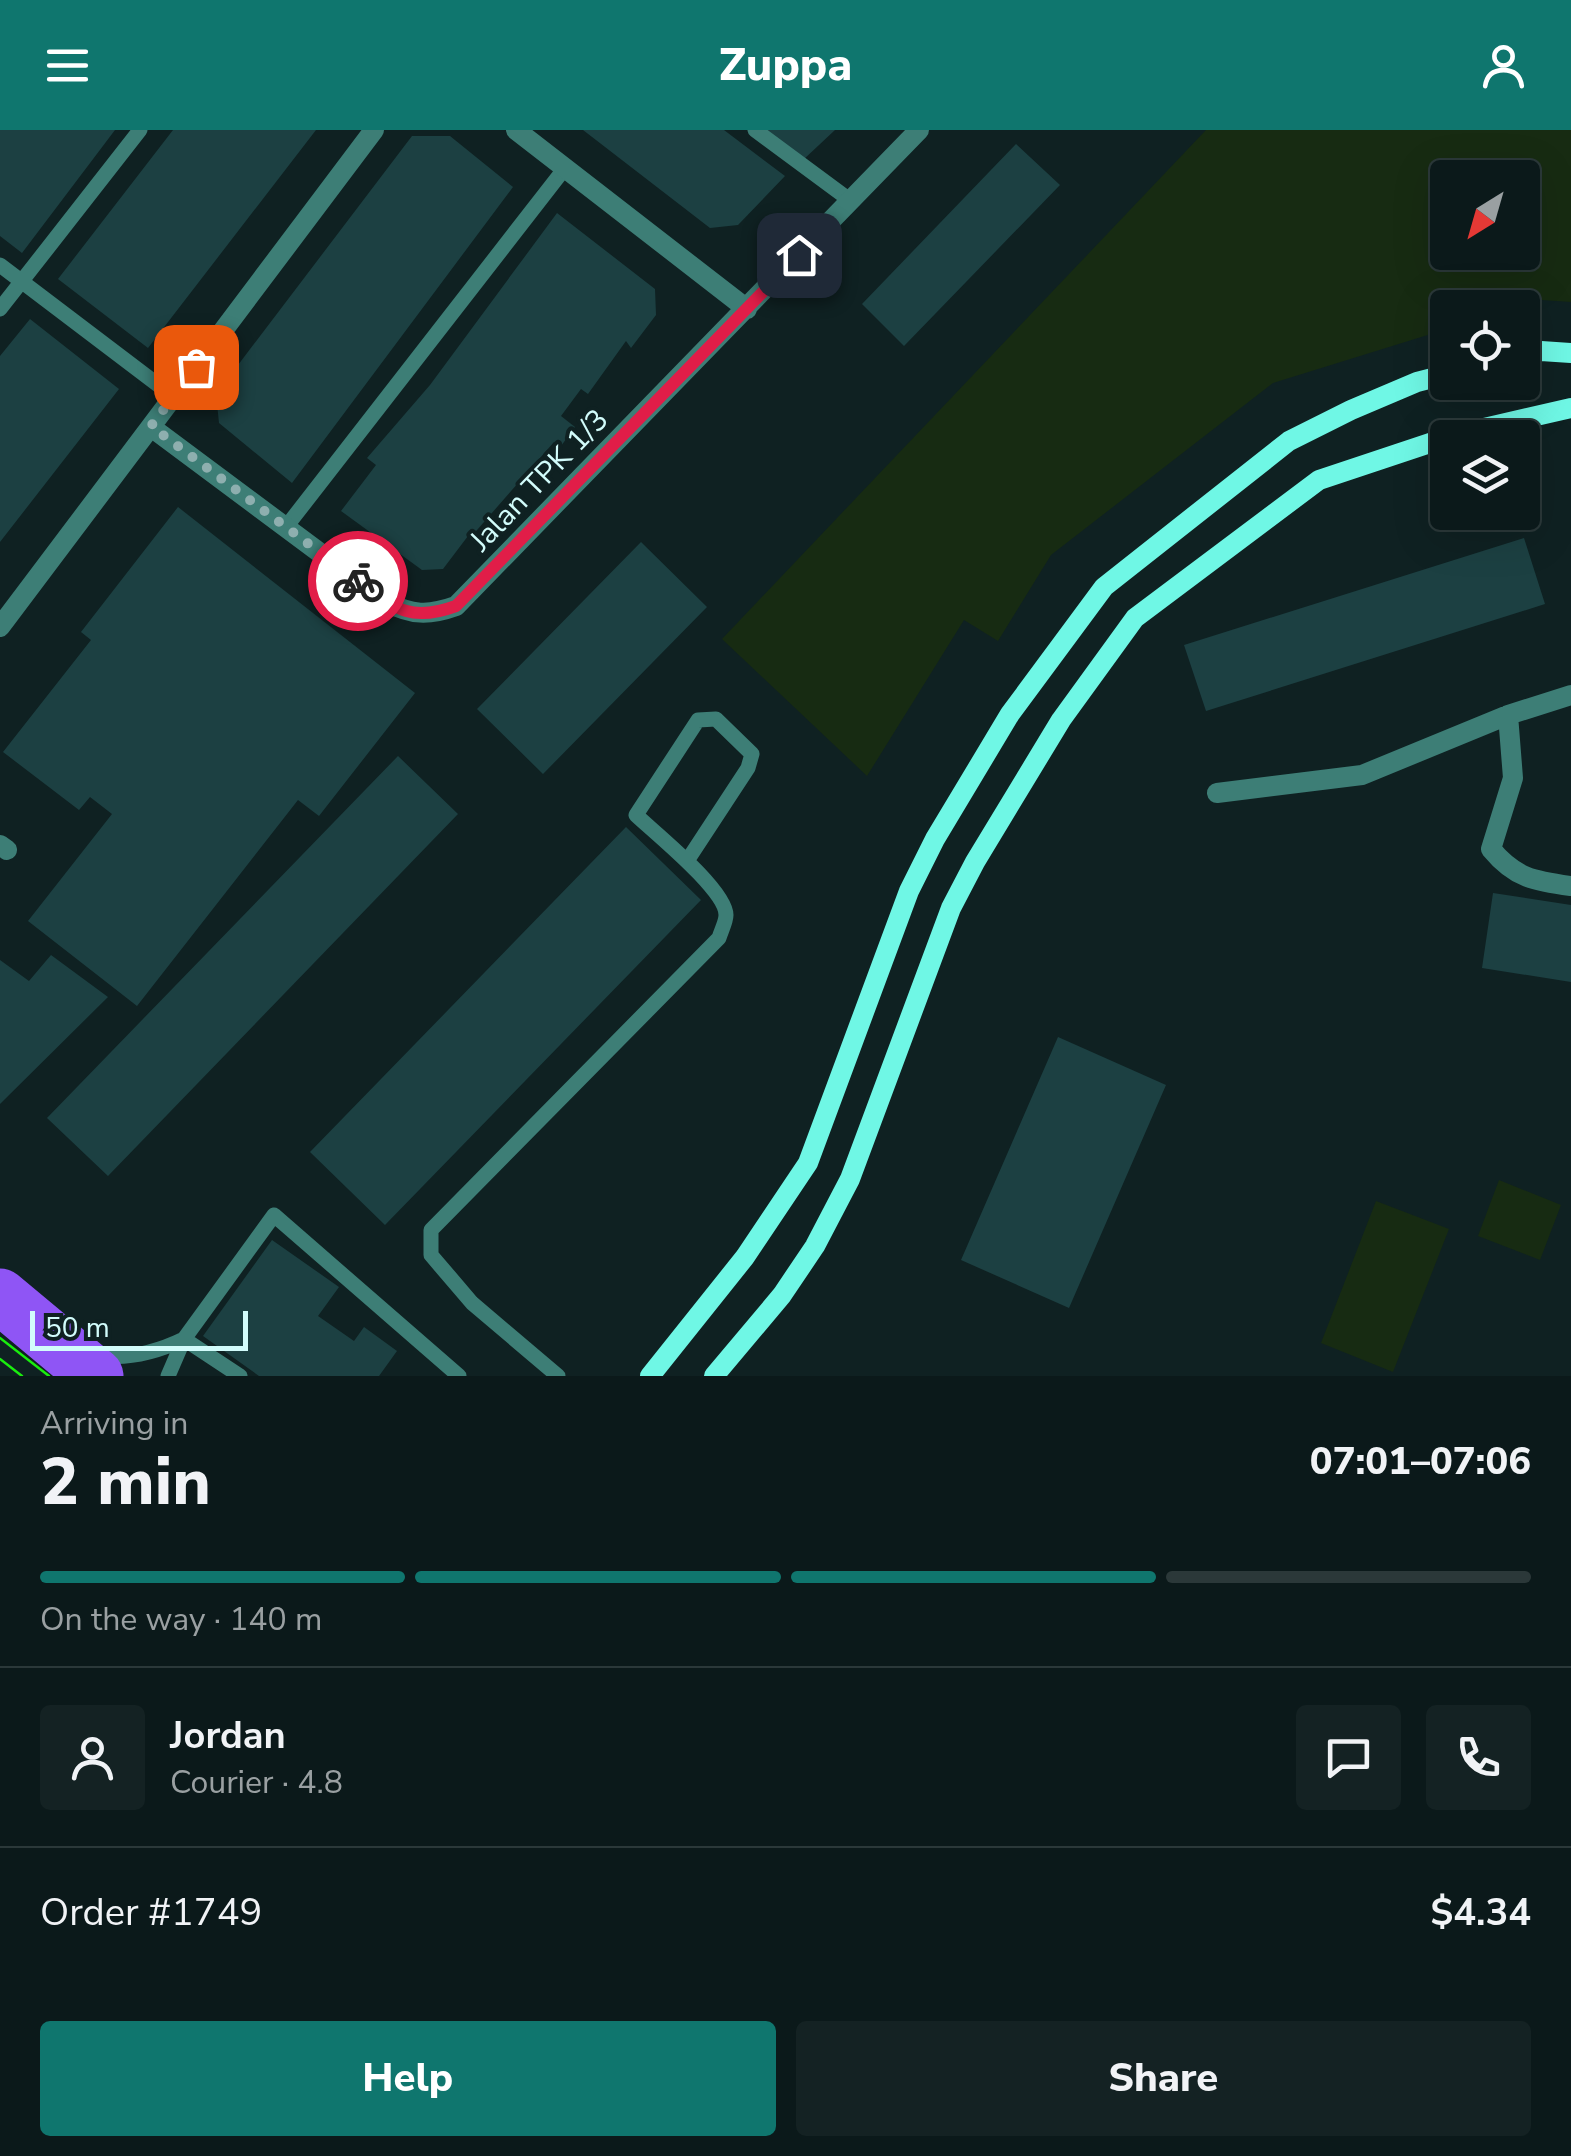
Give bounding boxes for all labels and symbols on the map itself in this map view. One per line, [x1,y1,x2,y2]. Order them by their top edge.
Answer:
north arrow [1430,160,1540,270]
pin [757,213,842,298]
pin [154,325,239,410]
street label: Jalan TPK 1/3 [460,400,618,561]
courier [308,531,408,631]
scale bar [30,1306,248,1350]

